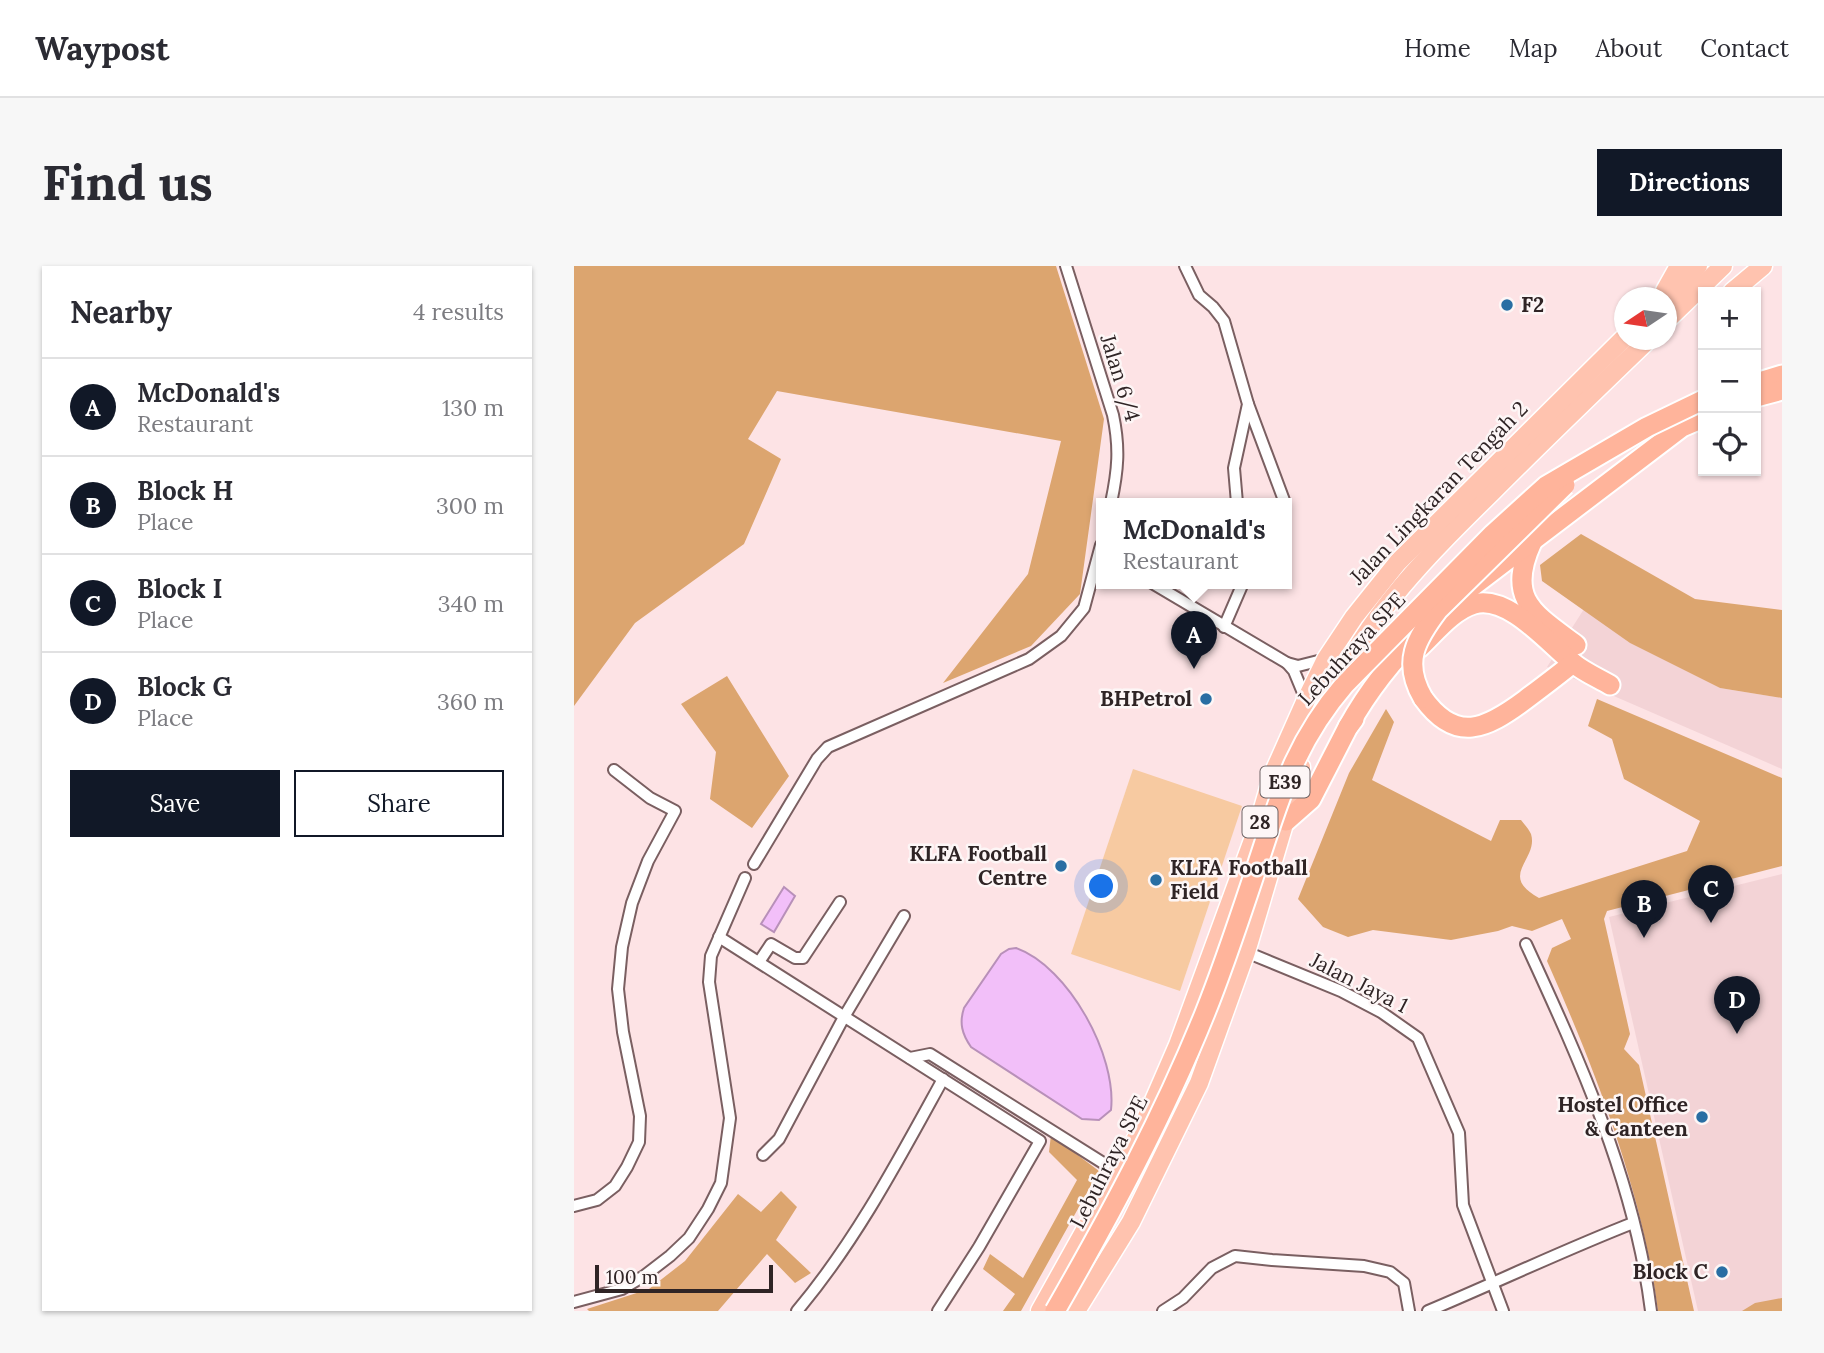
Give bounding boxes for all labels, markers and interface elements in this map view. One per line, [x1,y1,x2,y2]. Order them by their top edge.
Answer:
text: Waypost [35,27,169,69]
text: Home [1404,33,1471,64]
text: Map [1509,33,1558,64]
text: About [1596,33,1662,64]
text: Contact [1700,33,1789,64]
button: Directions [1597,149,1782,216]
text: Find us [42,151,213,213]
north arrow [1614,287,1677,350]
map controls [1698,287,1761,476]
button: + [1698,287,1761,350]
place label: F2 [1521,291,1544,318]
text: Nearby [70,293,172,331]
text: 4 results [413,297,504,326]
marker: F2 [1499,297,1515,313]
street label: Jalan 6/4 [1094,330,1146,425]
button: − [1698,350,1761,413]
text: McDonald's [137,376,280,409]
text: A [85,393,101,422]
text: 130 m [442,393,504,422]
street label: Jalan Lingkaran Tengah 2 [1343,395,1533,591]
text: Restaurant [137,409,253,438]
button: locate [1698,413,1761,476]
text: Block H [137,474,234,507]
text: B [85,491,101,520]
text: 300 m [436,491,504,520]
popup [1096,498,1292,589]
text: Place [137,507,194,536]
text: McDonald's [1122,513,1266,546]
text: Restaurant [1122,546,1239,575]
text: Block I [137,572,223,605]
street label: Lebuhraya SPE [1292,586,1411,711]
text: C [85,589,101,618]
text: 340 m [438,589,504,618]
text: Place [137,605,194,634]
pin: A [1171,611,1217,669]
text: Block G [137,670,232,703]
place label: BHPetrol [1100,685,1192,712]
text: D [84,687,102,716]
text: 360 m [437,687,504,716]
marker: BHPetrol [1198,691,1214,707]
text: Place [137,703,194,732]
road number: E39 [1260,766,1310,797]
button: Save [70,770,280,837]
button: Share [294,770,504,837]
road number: 28 [1242,806,1278,838]
place label: KLFA Football Centre [909,840,1047,891]
place label: KLFA Football Field [1170,854,1308,905]
marker: KLFA Football Centre [1053,858,1069,874]
pin: C [1688,865,1734,923]
your location [1084,869,1118,903]
marker: KLFA Football Field [1148,872,1164,888]
pin: B [1621,880,1667,938]
street label: Jalan Jaya 1 [1305,946,1413,1019]
pin: D [1714,976,1760,1034]
street label: Lebuhraya SPE [1064,1091,1154,1233]
place label: Hostel Office & Canteen [1557,1091,1688,1142]
marker: Hostel Office & Canteen [1694,1109,1710,1125]
place label: Block C [1633,1258,1709,1285]
scale bar [595,1262,774,1294]
marker: Block C [1714,1264,1730,1280]
text: 100 m [606,1265,659,1289]

